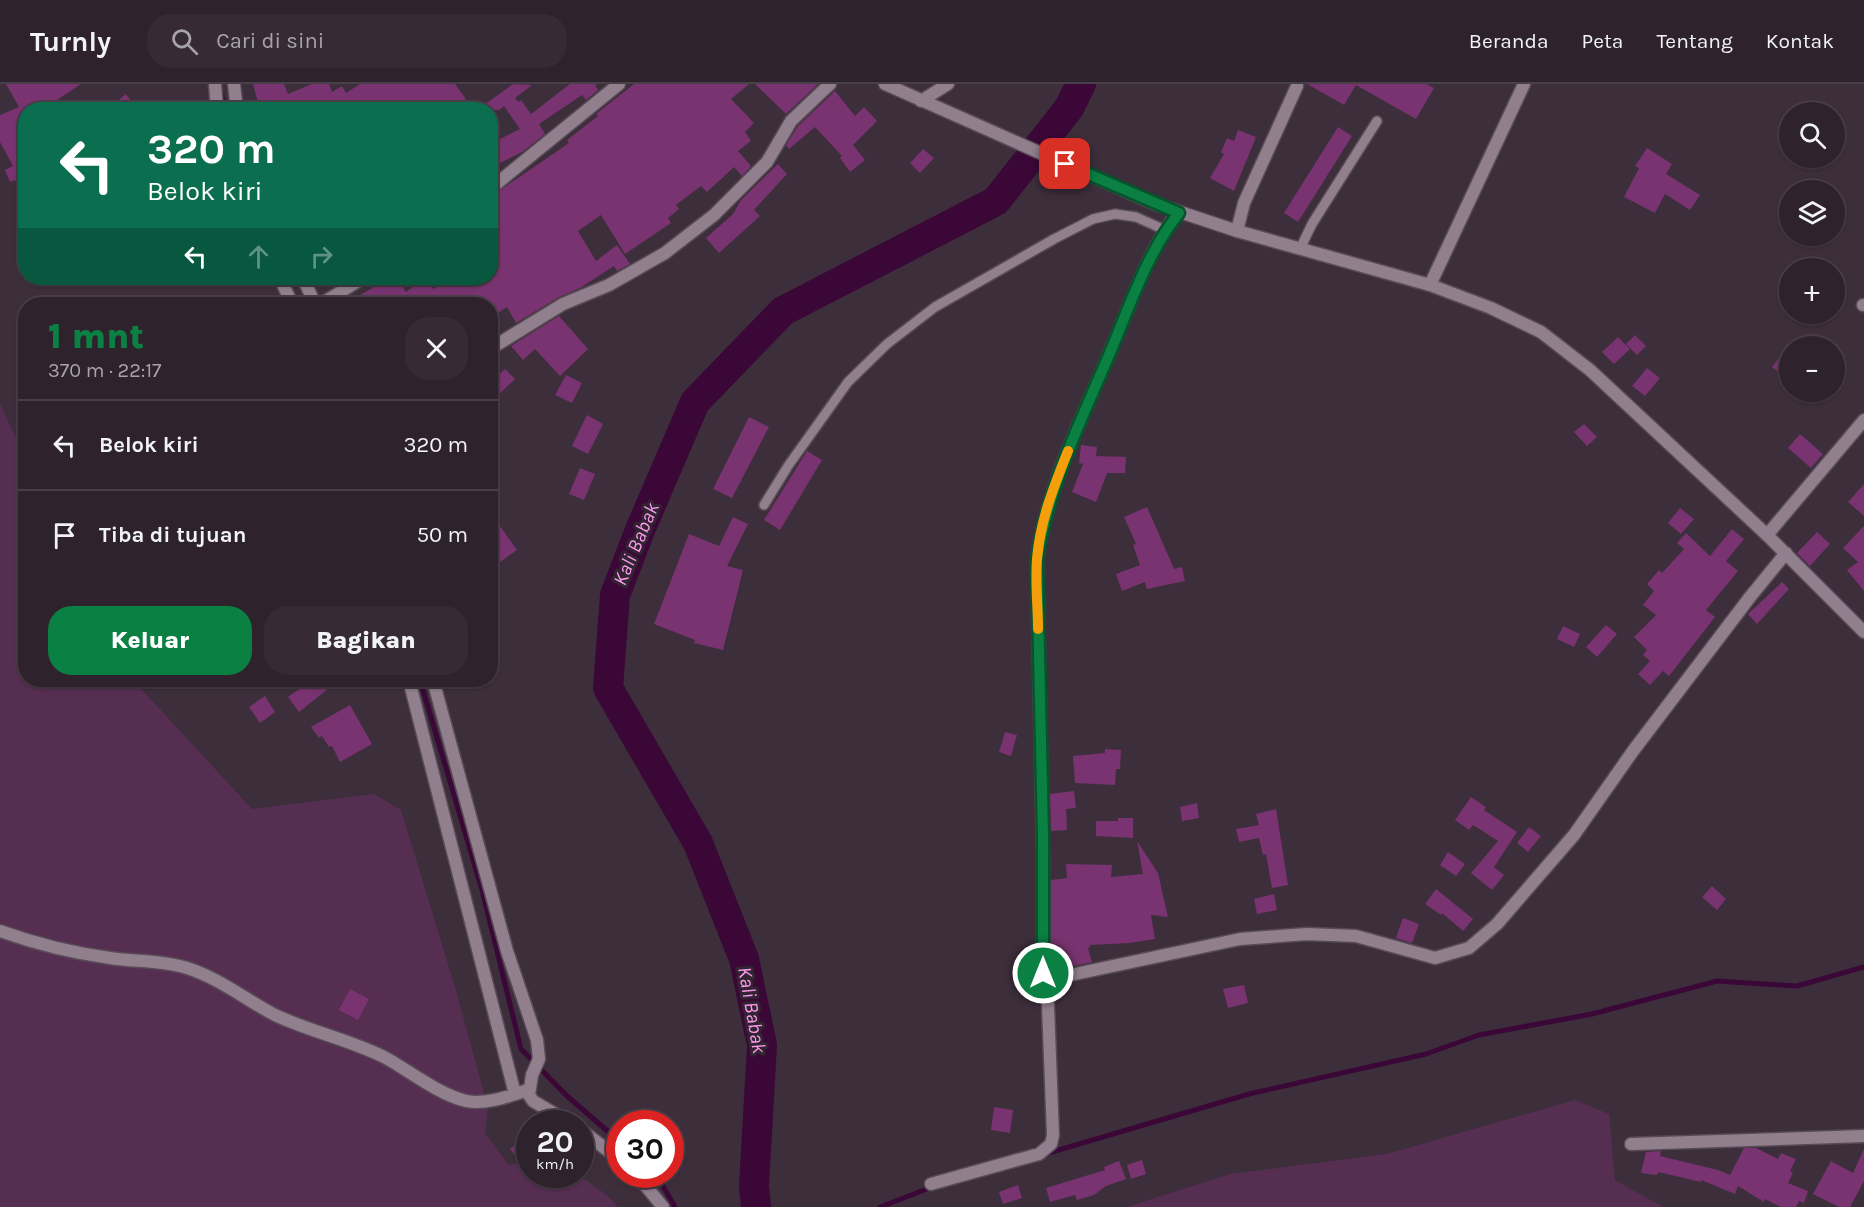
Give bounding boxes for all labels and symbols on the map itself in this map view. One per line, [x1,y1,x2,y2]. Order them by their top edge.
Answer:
pin [1039,138,1090,189]
water label: Kali Babak [608,498,664,589]
position arrow [1011,941,1075,1005]
water label: Kali Babak [733,965,771,1056]
speed limit sign: 30 [606,1110,684,1188]

